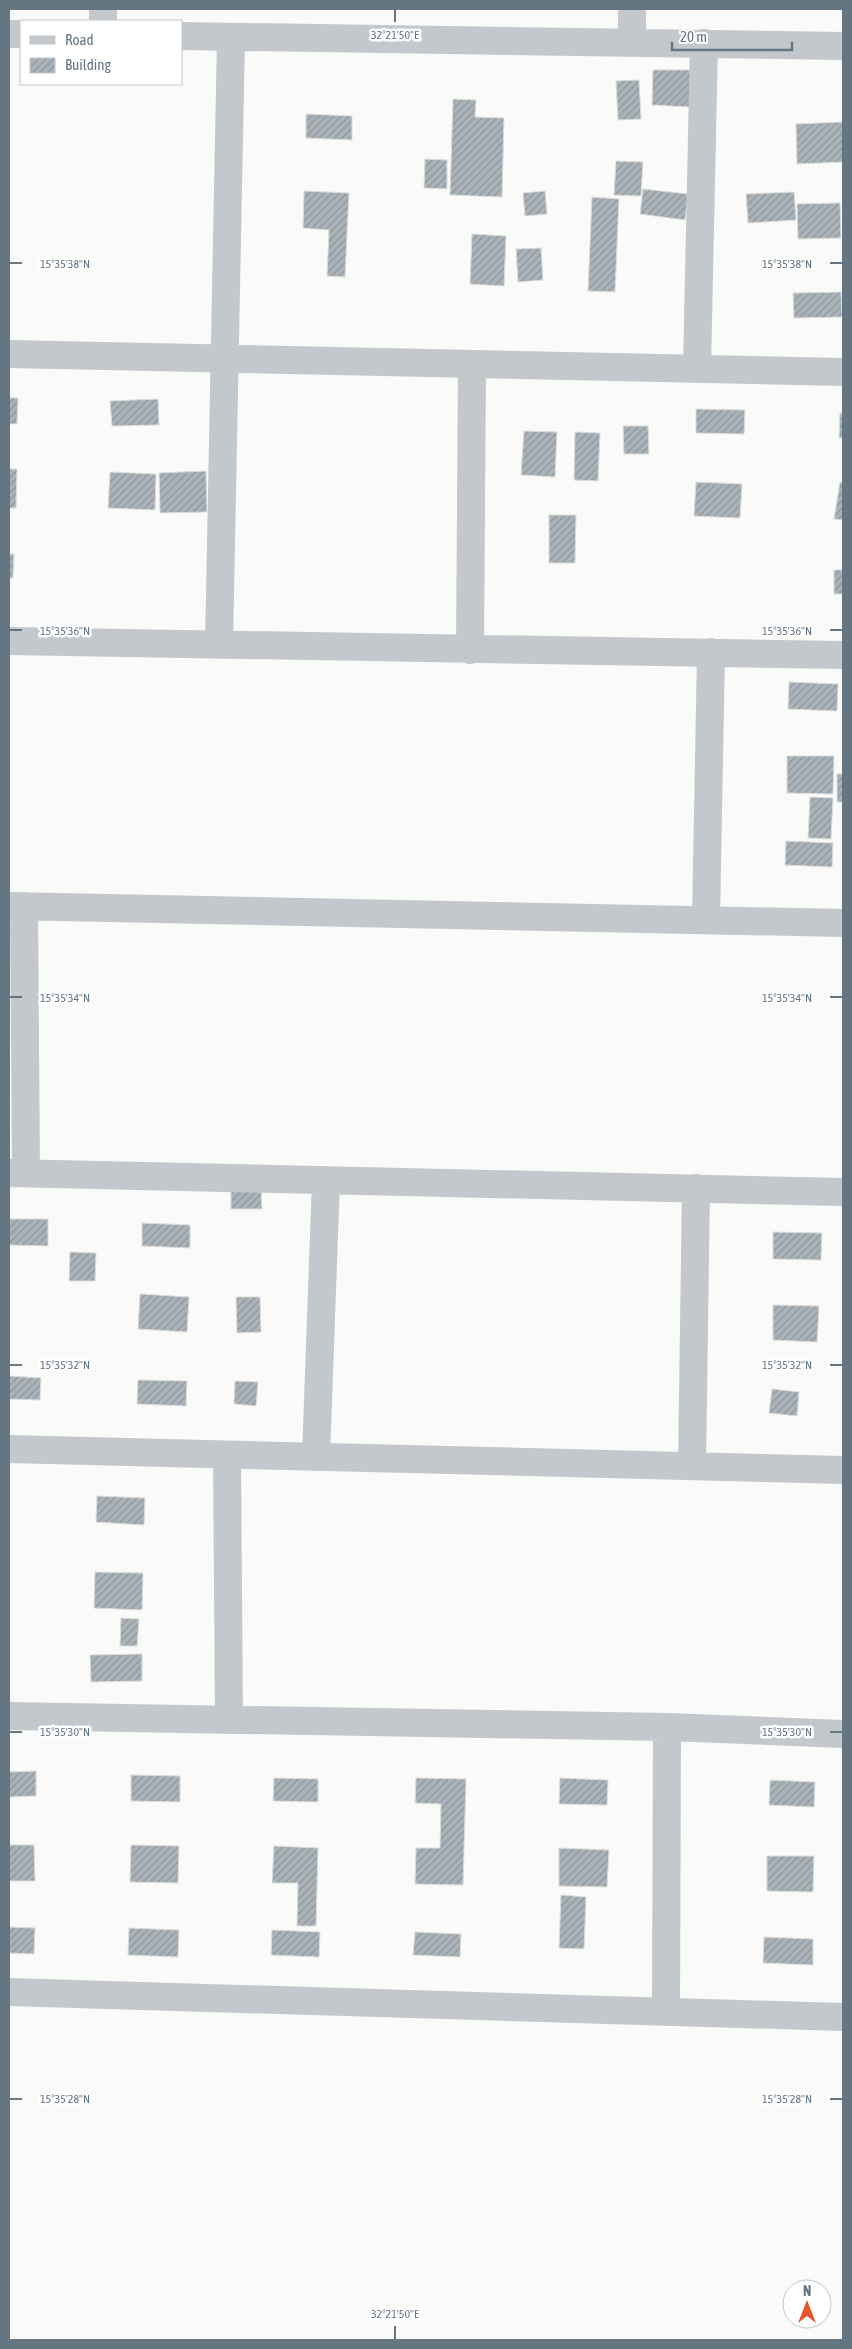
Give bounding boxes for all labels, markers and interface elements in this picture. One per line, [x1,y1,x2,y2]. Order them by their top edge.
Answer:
legend [20,20,182,85]
scale bar [672,20,792,52]
text: 32°21'50"E [371,28,419,42]
text: 20 m [680,28,707,45]
text: Road [65,31,94,48]
text: Building [65,56,111,73]
text: 15°35'38"N [40,257,90,271]
text: 15°35'38"N [762,257,812,271]
text: 15°35'36"N [40,624,90,638]
text: 15°35'36"N [762,624,812,638]
text: 15°35'34"N [40,991,90,1005]
text: 15°35'34"N [762,991,812,1005]
text: 15°35'32"N [40,1358,90,1372]
text: 15°35'32"N [762,1358,812,1372]
text: 15°35'30"N [40,1725,90,1739]
text: 15°35'30"N [762,1725,812,1739]
text: 15°35'28"N [40,2092,90,2106]
text: 15°35'28"N [762,2092,812,2106]
north arrow [782,2279,832,2329]
text: N [803,2283,811,2299]
text: 32°21'50"E [371,2307,419,2321]

